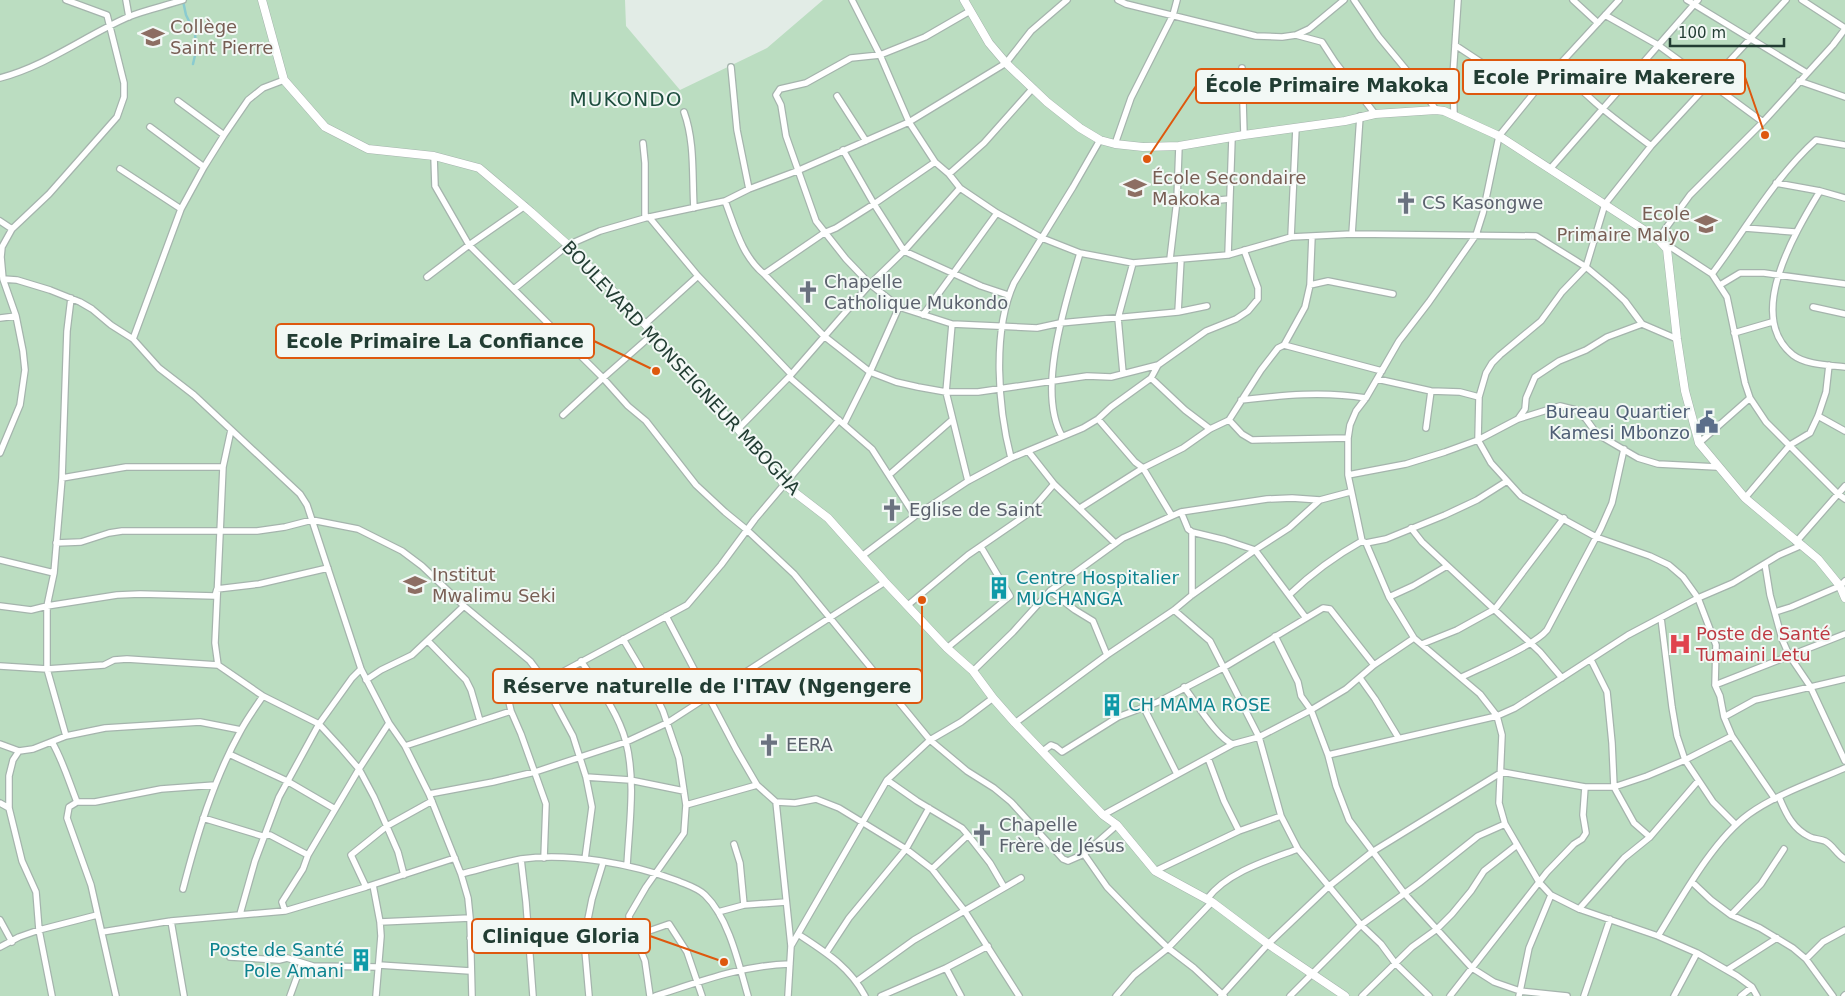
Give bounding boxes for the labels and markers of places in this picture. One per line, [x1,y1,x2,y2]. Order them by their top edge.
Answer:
place label: Collège Saint Pierre [170,16,273,58]
school or university icon: Collège Saint Pierre [140,24,166,50]
callout: Ecole Primaire Makerere [1463,60,1745,94]
callout: École Primaire Makoka [1196,69,1459,103]
place label: École Secondaire Makoka [1152,167,1306,209]
school or university icon: École Secondaire Makoka [1122,175,1148,201]
church icon: CS Kasongwe [1393,190,1419,216]
place label: CS Kasongwe [1422,192,1543,213]
place label: Ecole Primaire Malyo [1556,203,1690,245]
school or university icon: Ecole Primaire Malyo [1693,211,1719,237]
place label: Chapelle Catholique Mukondo [824,271,1008,313]
church icon: Chapelle Catholique Mukondo [795,279,821,305]
callout: Ecole Primaire La Confiance [276,324,594,358]
place label: Bureau Quartier Kamesi Mbonzo [1545,401,1691,443]
public building icon: Bureau Quartier Kamesi Mbonzo [1694,409,1720,435]
church icon: Eglise de Saint [879,497,905,523]
place label: Eglise de Saint [909,499,1042,520]
place label: Institut Mwalimu Seki [432,564,556,606]
place label: Centre Hospitalier MUCHANGA [1016,567,1179,609]
school or university icon: Institut Mwalimu Seki [402,572,428,598]
building icon: Centre Hospitalier MUCHANGA [986,575,1012,601]
place label: Poste de Santé Tumaini Letu [1695,623,1831,665]
hospital icon: Poste de Santé Tumaini Letu [1667,631,1693,657]
callout: Réserve naturelle de l'ITAV (Ngengere [493,669,922,703]
building icon: CH MAMA ROSE [1099,692,1125,718]
place label: CH MAMA ROSE [1128,694,1271,715]
church icon: EERA [756,732,782,758]
place label: EERA [786,734,834,755]
place label: Chapelle Frère de Jésus [999,814,1125,856]
church icon: Chapelle Frère de Jésus [969,822,995,848]
callout: Clinique Gloria [472,919,650,953]
place label: Poste de Santé Pole Amani [209,939,344,981]
building icon: Poste de Santé Pole Amani [348,947,374,973]

